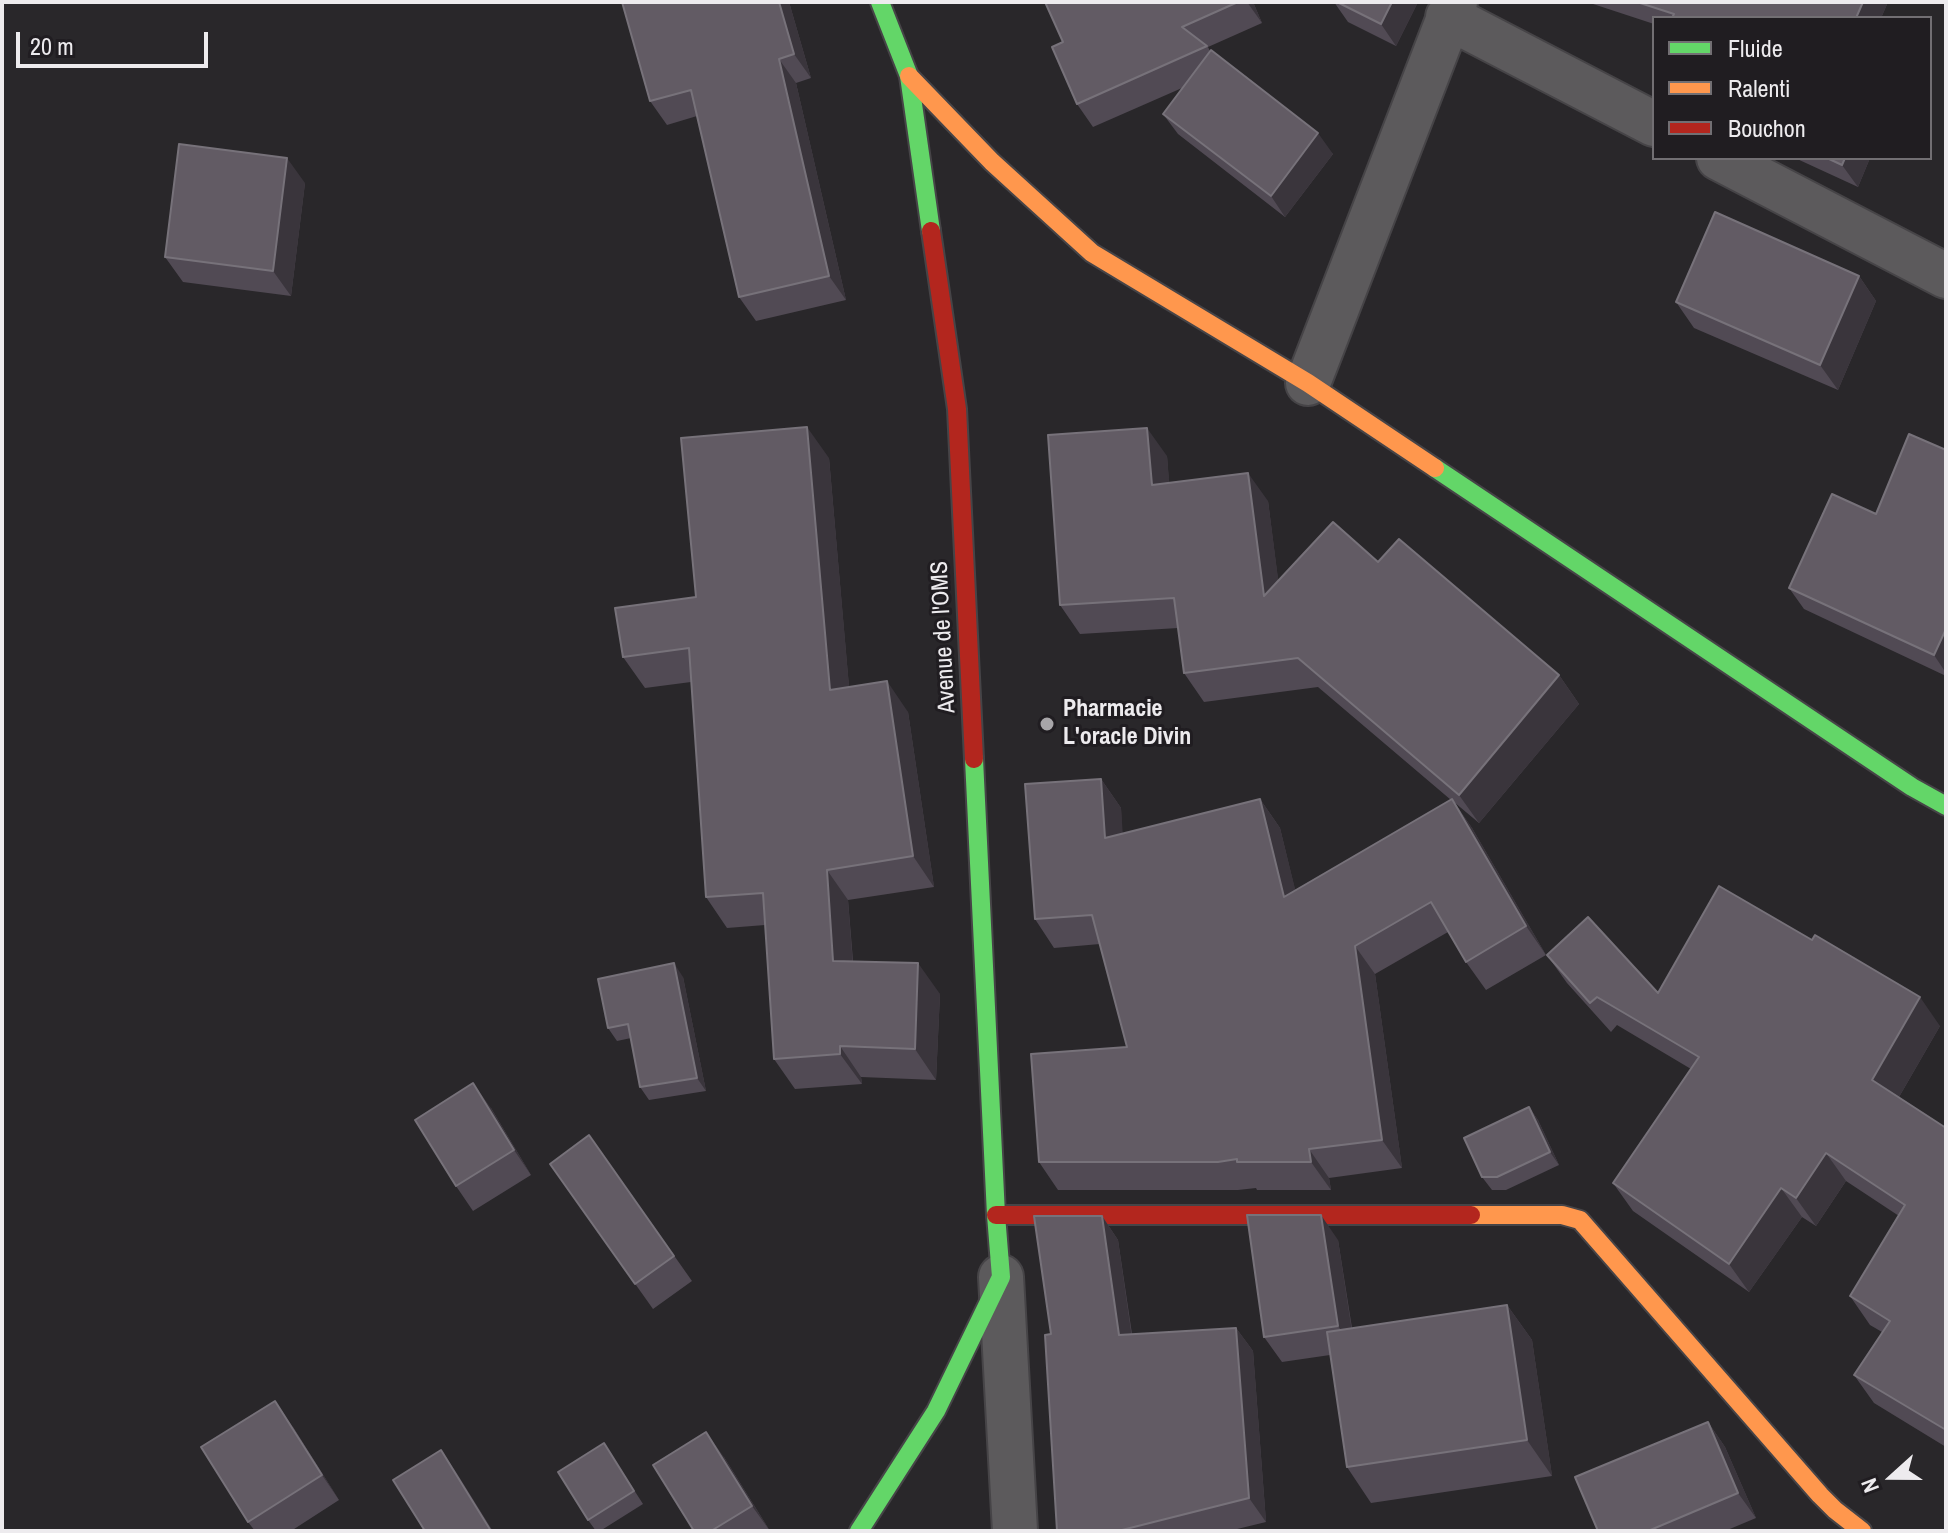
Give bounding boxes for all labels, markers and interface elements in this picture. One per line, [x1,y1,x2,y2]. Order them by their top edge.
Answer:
scale bar [20,16,212,66]
legend [1652,16,1932,160]
text: 20 m [30,30,74,62]
text: Fluide [1728,32,1783,64]
text: Ralenti [1728,72,1790,104]
text: Bouchon [1728,112,1806,144]
street label: Avenue de l'OMS [926,560,962,714]
place label: Pharmacie L'oracle Divin [1063,696,1191,752]
marker: Pharmacie L'oracle Divin [1038,715,1056,733]
north arrow [1852,1437,1932,1517]
text: N [1853,1474,1886,1497]

